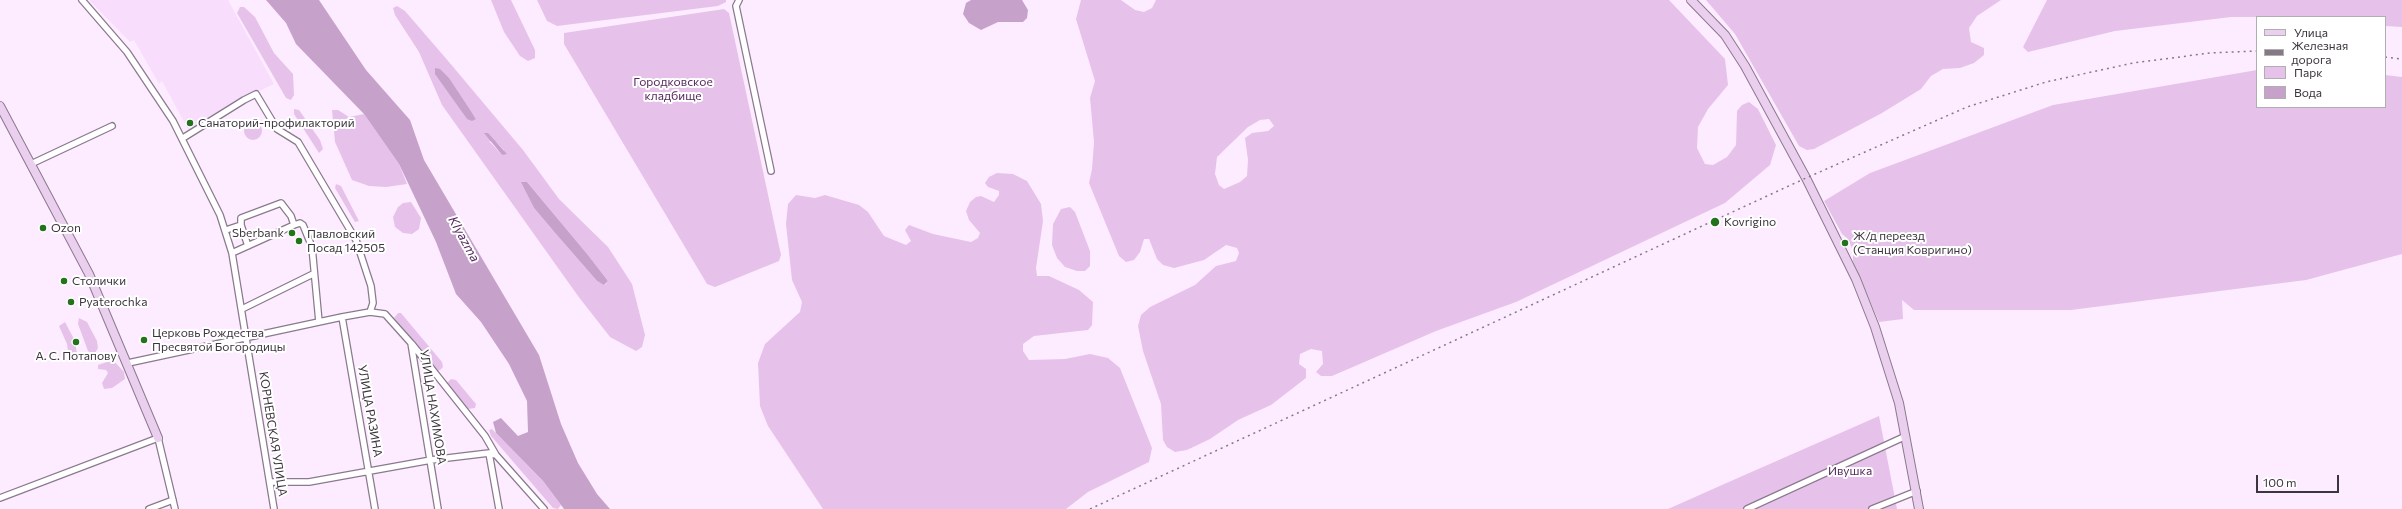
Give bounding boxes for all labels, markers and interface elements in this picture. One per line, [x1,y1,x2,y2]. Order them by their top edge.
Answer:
legend [2256,16,2386,108]
text: Улица [2294,25,2328,39]
text: Железная дорога [2292,38,2348,66]
text: Парк [2294,65,2323,79]
park label: Городковское кладбище [633,75,713,103]
text: Вода [2294,85,2322,99]
place label: Санаторий-профилакторий [198,116,355,130]
marker: Санаторий-профилакторий [185,118,195,128]
water label: Klyazma [445,213,483,265]
place label: Kovrigino [1724,215,1776,229]
marker: Kovrigino [1709,216,1721,228]
place label: Ozon [51,221,81,235]
marker: Ozon [38,223,48,233]
place label: Sberbank [232,226,284,240]
place label: Павловский Посад 142505 [307,227,385,255]
marker: Sberbank [287,228,297,238]
place label: Ж/д переезд (Станция Ковригино) [1853,229,1972,257]
marker: Павловский Посад 142505 [294,236,304,246]
marker: Ж/д переезд (Станция Ковригино) [1840,238,1850,248]
place label: Столички [72,274,126,288]
marker: Столички [59,276,69,286]
place label: Pyaterochka [79,295,147,309]
marker: Pyaterochka [66,297,76,307]
place label: Церковь Рождества Пресвятой Богородицы [152,326,286,354]
marker: Церковь Рождества Пресвятой Богородицы [139,335,149,345]
marker: А. С. Потапову [71,337,81,347]
street label: УЛИЦА НАХИМОВА [417,348,449,466]
place label: А. С. Потапову [35,349,117,363]
street label: УЛИЦА РАЗИНА [355,364,385,458]
street label: КОРНЕВСКАЯ УЛИЦА [256,371,290,497]
park label: Ивушка [1828,464,1872,478]
scale bar [2258,467,2341,493]
text: 100 m [2263,475,2297,489]

